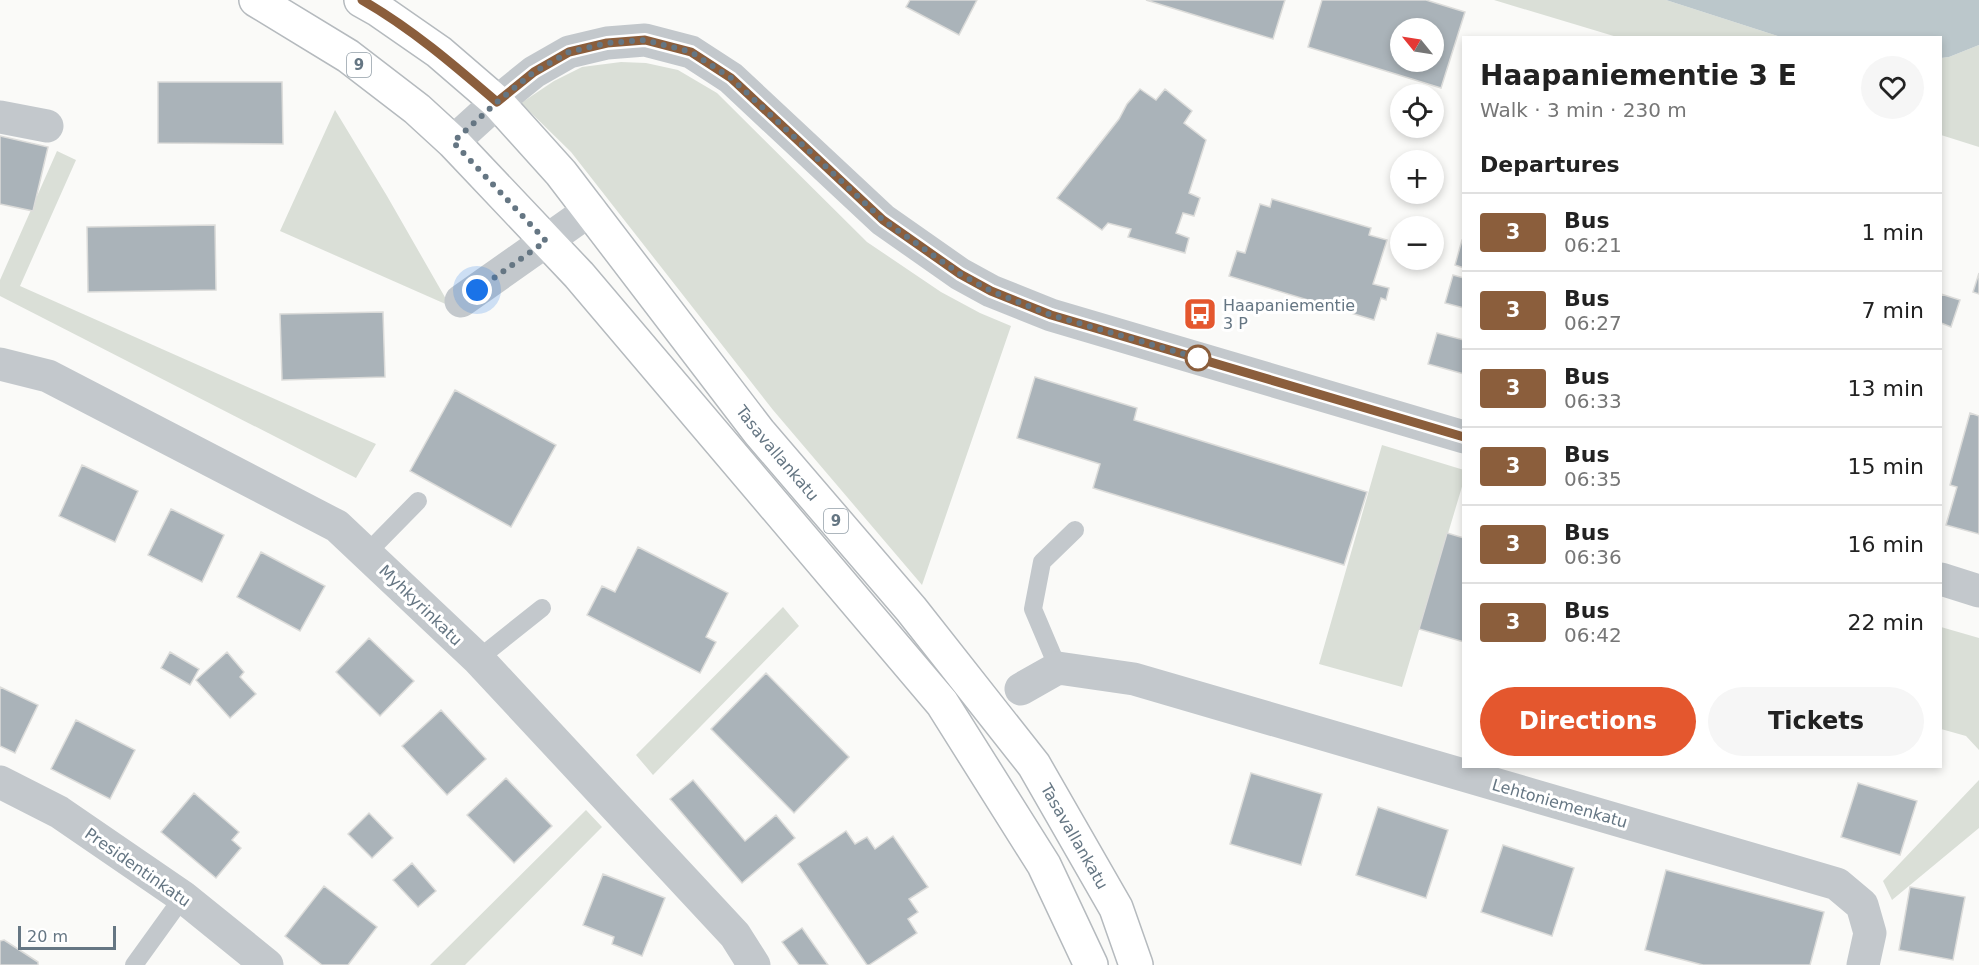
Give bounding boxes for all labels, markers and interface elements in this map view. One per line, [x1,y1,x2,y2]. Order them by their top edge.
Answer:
north arrow [1390,18,1444,72]
map controls [1390,18,1444,270]
road number: 9 [347,53,371,77]
button: heart [1861,56,1924,119]
text: Haapaniementie 3 E [1480,59,1797,92]
button: locate [1390,84,1444,138]
text: Walk · 3 min · 230 m [1480,98,1687,122]
button: + [1390,150,1444,204]
text: Departures [1480,152,1620,177]
text: Bus [1564,208,1610,233]
button: − [1390,216,1444,270]
text: 3 [1506,220,1520,244]
text: 1 min [1862,220,1924,245]
text: 06:21 [1564,233,1622,257]
your location [462,275,492,305]
text: Bus [1564,286,1610,311]
bus stop icon: Haapaniementie 3 P [1182,296,1218,332]
place label: Haapaniementie 3 P [1223,296,1355,333]
text: 3 [1506,298,1520,322]
text: 7 min [1862,298,1924,323]
text: 06:27 [1564,311,1622,335]
unlabelled marker [1185,345,1211,371]
text: Bus [1564,364,1610,389]
text: 3 [1506,376,1520,400]
text: 13 min [1848,376,1924,401]
text: 06:33 [1564,389,1622,413]
street label: Tasavallankatu [731,401,823,505]
text: Bus [1564,442,1610,467]
text: 3 [1506,454,1520,478]
text: 15 min [1848,454,1924,479]
text: 06:35 [1564,467,1622,491]
road number: 9 [824,509,848,533]
text: Bus [1564,520,1610,545]
text: 3 [1506,532,1520,556]
text: 16 min [1848,532,1924,557]
text: 06:36 [1564,545,1622,569]
street label: Myhkyrinkatu [375,561,466,650]
text: Bus [1564,598,1610,623]
text: 3 [1506,610,1520,634]
text: 22 min [1848,610,1924,635]
text: 06:42 [1564,623,1622,647]
button: Directions [1480,687,1696,756]
button: Tickets [1708,687,1924,756]
street label: Lehtoniemenkatu [1490,775,1630,832]
street label: Tasavallankatu [1036,779,1112,893]
street label: Presidentinkatu [81,824,194,911]
scale bar [18,923,116,950]
text: 20 m [27,927,68,946]

